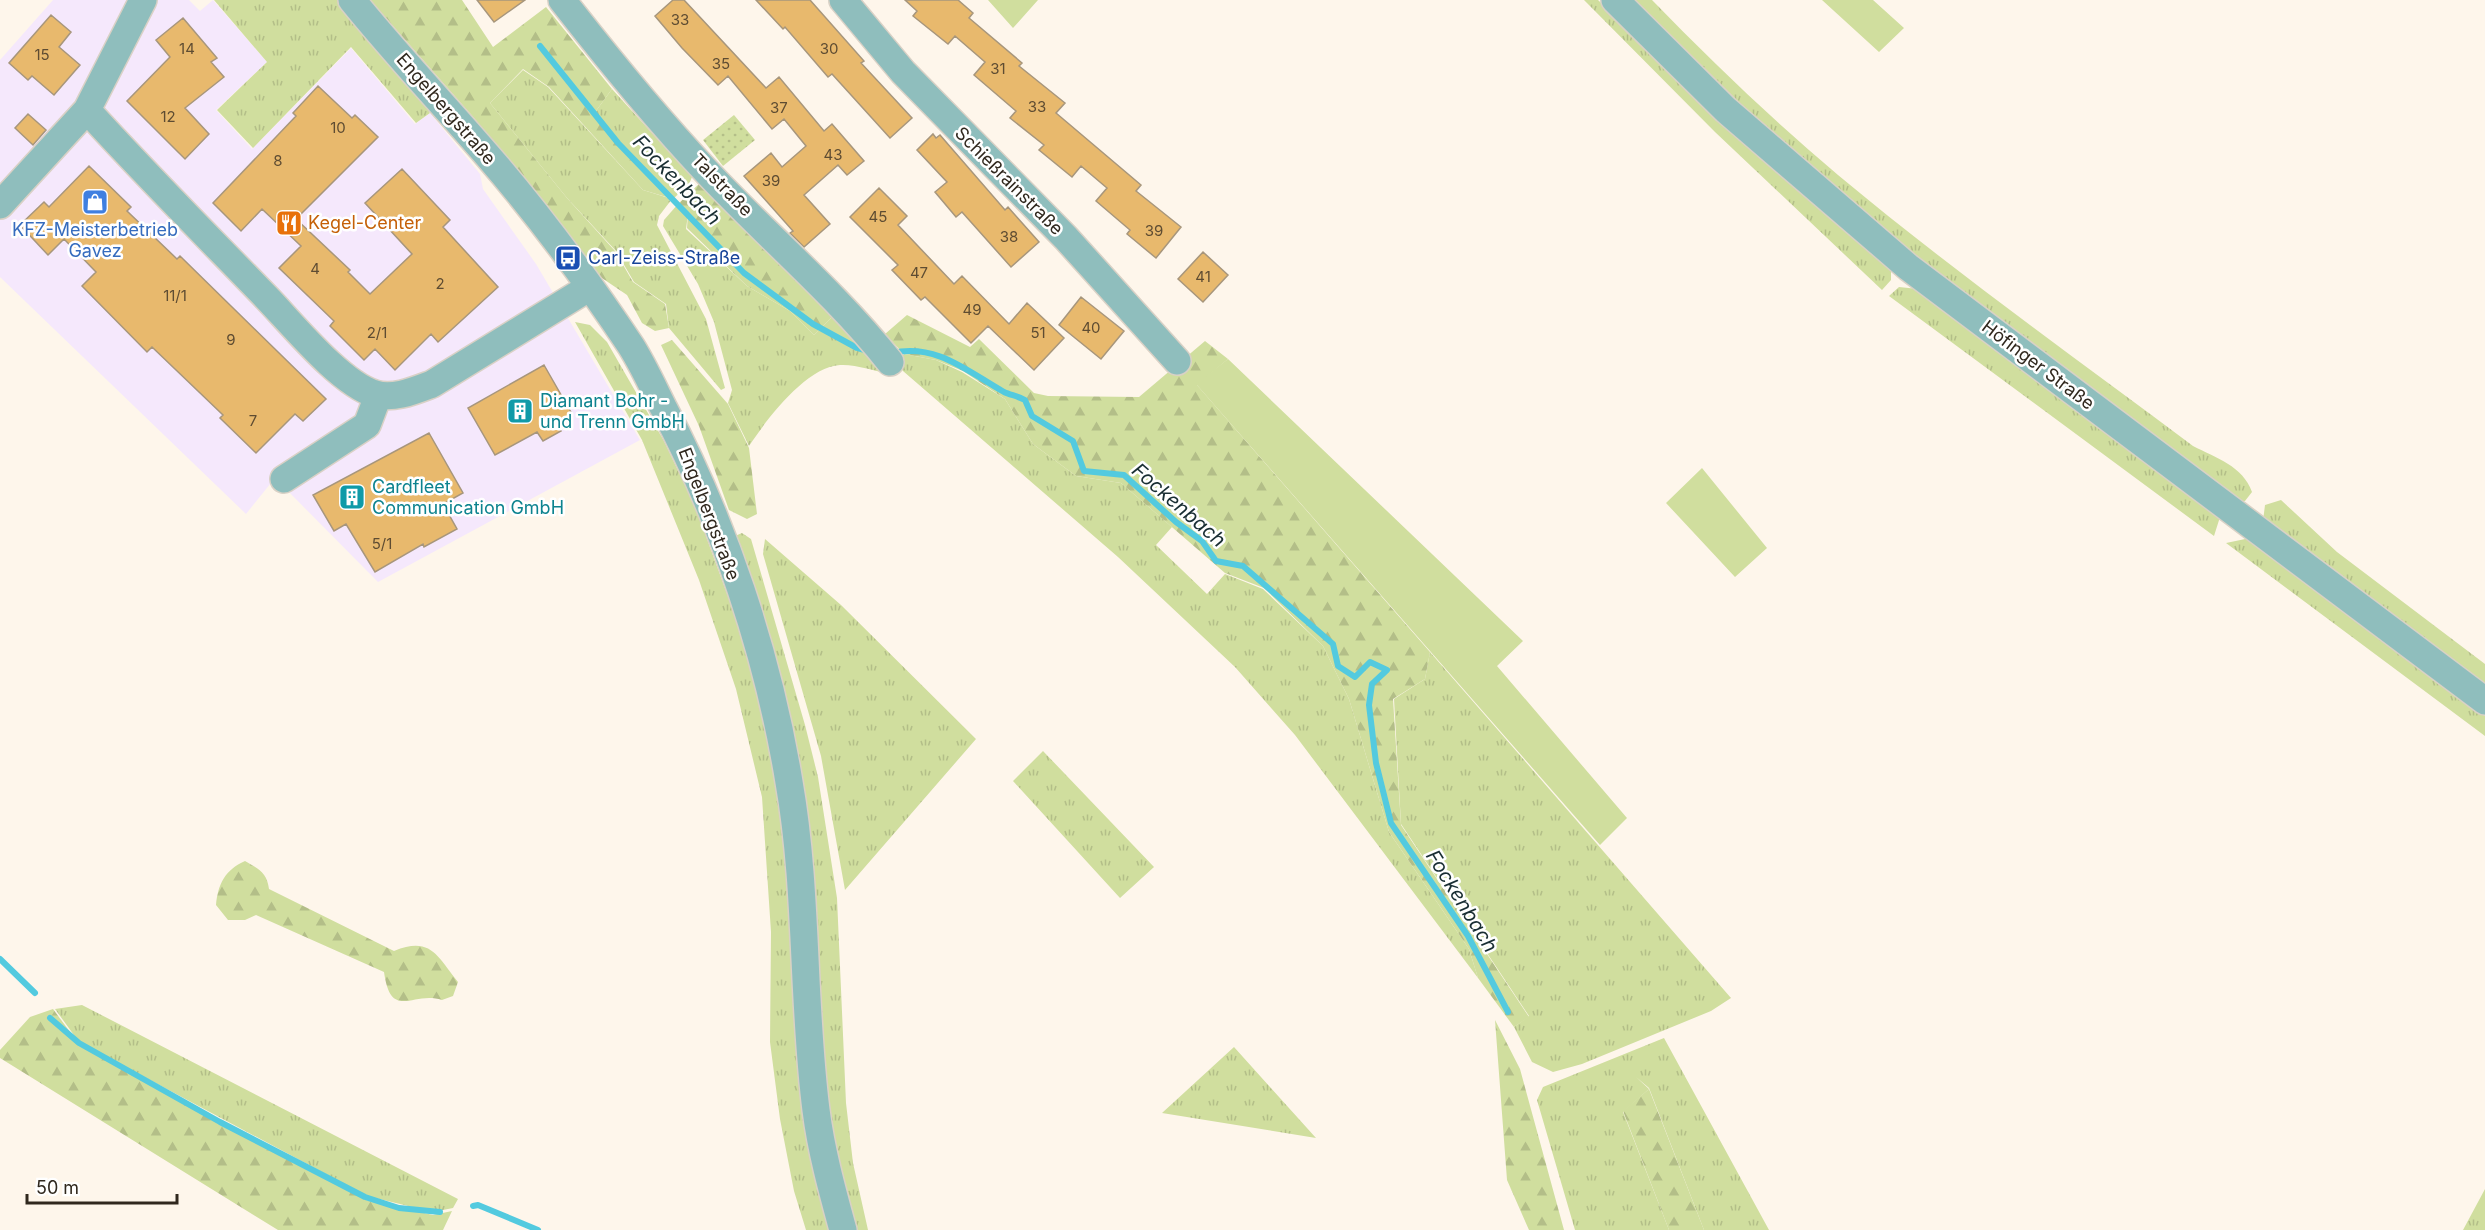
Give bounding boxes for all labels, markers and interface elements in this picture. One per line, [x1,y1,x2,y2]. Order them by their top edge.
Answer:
house number: 33 [671,10,689,29]
house number: 14 [179,39,195,58]
house number: 30 [820,39,838,58]
house number: 15 [34,45,50,64]
street label: Engelbergstraße [392,49,500,168]
house number: 35 [712,54,730,73]
house number: 31 [990,59,1006,78]
house number: 33 [1028,97,1046,116]
house number: 37 [770,98,788,117]
house number: 12 [160,107,176,126]
house number: 10 [330,118,346,137]
street label: Schießrainstraße [951,122,1068,239]
water label: Fockenbach [628,130,726,230]
house number: 43 [824,145,842,164]
street label: Talstraße [687,149,757,220]
house number: 8 [273,151,283,170]
house number: 39 [762,171,780,190]
shop icon: KFZ-Meisterbetrieb Gavez [80,187,110,217]
house number: 45 [869,207,887,226]
restaurant icon: Kegel-Center [274,208,304,238]
place label: Kegel-Center [308,212,422,233]
place label: KFZ-Meisterbetrieb Gavez [12,219,178,261]
house number: 39 [1145,221,1163,240]
house number: 38 [1000,227,1018,246]
bus stop icon: Carl-Zeiss-Straße [553,243,583,273]
place label: Carl-Zeiss-Straße [588,247,740,268]
house number: 4 [310,259,320,278]
house number: 47 [910,263,928,282]
house number: 41 [1195,267,1211,286]
house number: 2 [435,274,445,293]
house number: 11/1 [163,286,187,305]
house number: 49 [963,300,982,319]
street label: Höfinger Straße [1978,316,2099,414]
house number: 40 [1081,318,1101,337]
house number: 2/1 [367,323,387,342]
house number: 51 [1030,323,1046,342]
house number: 9 [226,330,236,349]
place label: Diamant Bohr - und Trenn GmbH [540,390,685,432]
building icon: Diamant Bohr - und Trenn GmbH [505,396,535,426]
house number: 7 [249,411,257,430]
street label: Engelbergstraße [675,445,744,583]
water label: Fockenbach [1127,458,1231,552]
place label: Cardfleet Communication GmbH [372,476,564,518]
building icon: Cardfleet Communication GmbH [337,482,367,512]
house number: 5/1 [372,534,392,553]
water label: Fockenbach [1421,845,1503,957]
scale bar [27,1167,177,1205]
text: 50 m [36,1177,79,1198]

